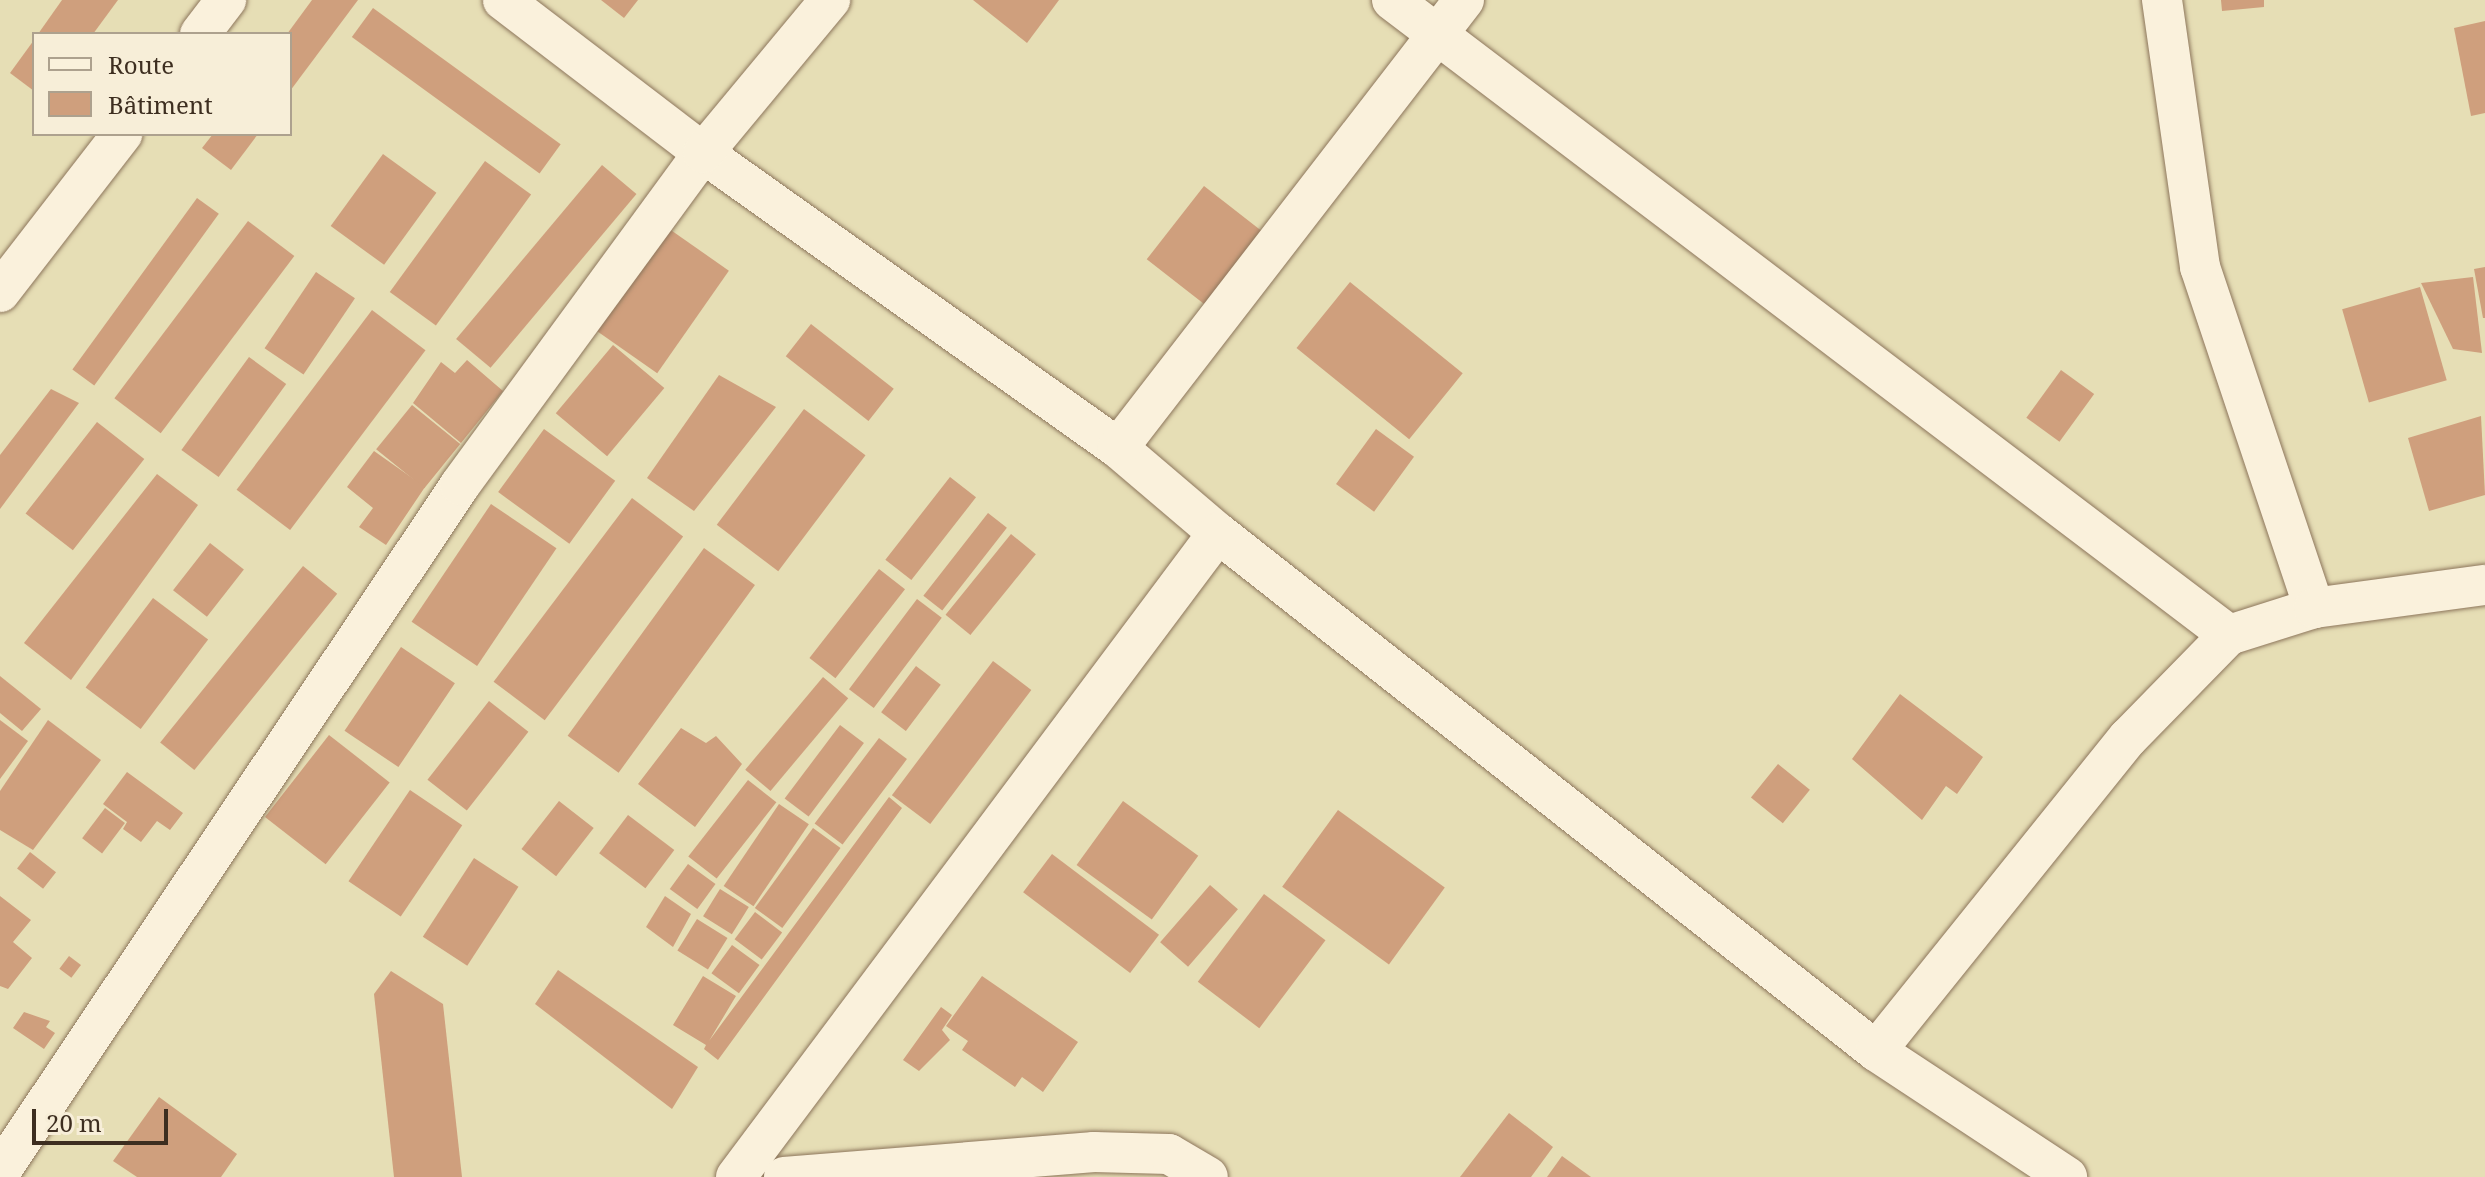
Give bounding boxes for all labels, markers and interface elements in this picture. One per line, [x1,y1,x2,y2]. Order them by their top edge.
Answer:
legend [32,32,292,136]
text: Route [108,48,174,81]
text: Bâtiment [108,88,213,121]
scale bar [36,1093,172,1143]
text: 20 m [46,1106,102,1139]

